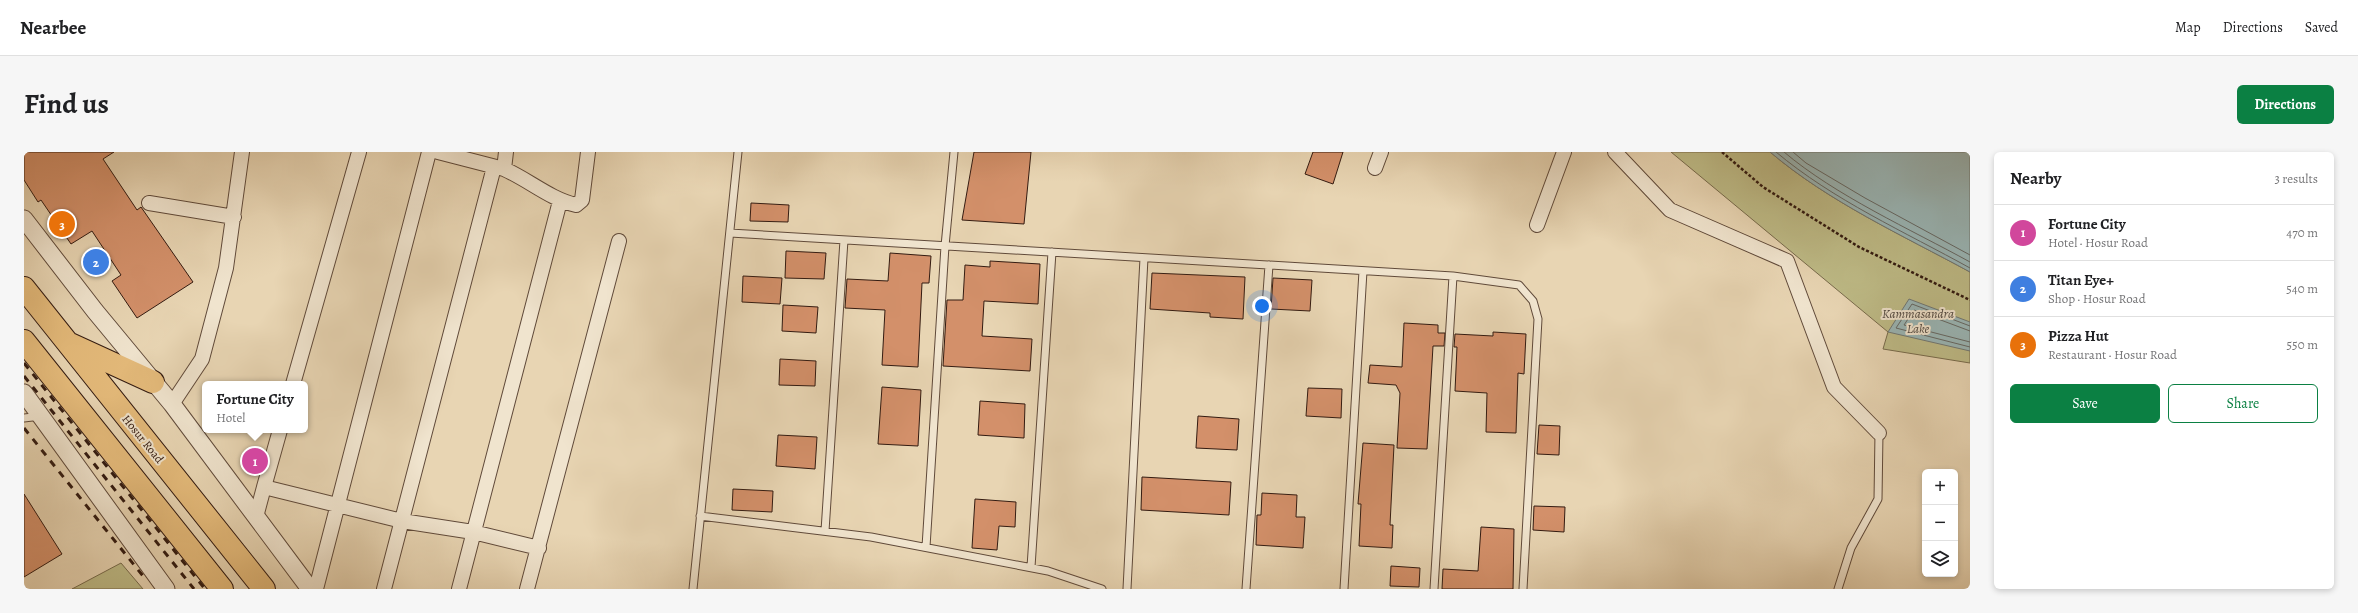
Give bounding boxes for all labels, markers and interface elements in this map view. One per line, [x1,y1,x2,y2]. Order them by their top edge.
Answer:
text: Nearbee [20,15,86,41]
text: Map [2175,18,2201,37]
text: Directions [2223,18,2283,37]
text: Saved [2305,18,2338,37]
text: Find us [24,85,109,123]
button: Directions [2237,85,2334,124]
text: Nearby [2010,167,2061,190]
text: 3 results [2274,170,2318,187]
pin: 3 [49,209,75,239]
text: Fortune City [2048,214,2126,234]
text: 1 [2021,224,2025,241]
text: 470 m [2286,224,2318,241]
text: Hotel · Hosur Road [2048,234,2148,251]
pin: 2 [83,247,109,277]
text: Titan Eye+ [2048,270,2114,290]
text: 2 [2020,280,2026,297]
text: 540 m [2286,280,2318,297]
text: Shop · Hosur Road [2048,290,2146,307]
your location [1252,296,1272,316]
water label: Kammasandra Lake [1882,305,1954,337]
text: Pizza Hut [2048,326,2109,346]
text: 3 [2020,336,2026,353]
text: 550 m [2287,336,2318,353]
text: Restaurant · Hosur Road [2048,346,2177,363]
popup [202,381,308,433]
button: Save [2010,384,2160,423]
button: Share [2168,384,2318,423]
text: Fortune City [216,389,294,409]
text: Hotel [216,409,245,426]
street label: Hosur Road [119,411,168,467]
pin: 1 [242,446,268,476]
map controls [1922,469,1958,577]
button: + [1922,469,1958,505]
button: − [1922,505,1958,541]
button: layers [1922,541,1958,577]

